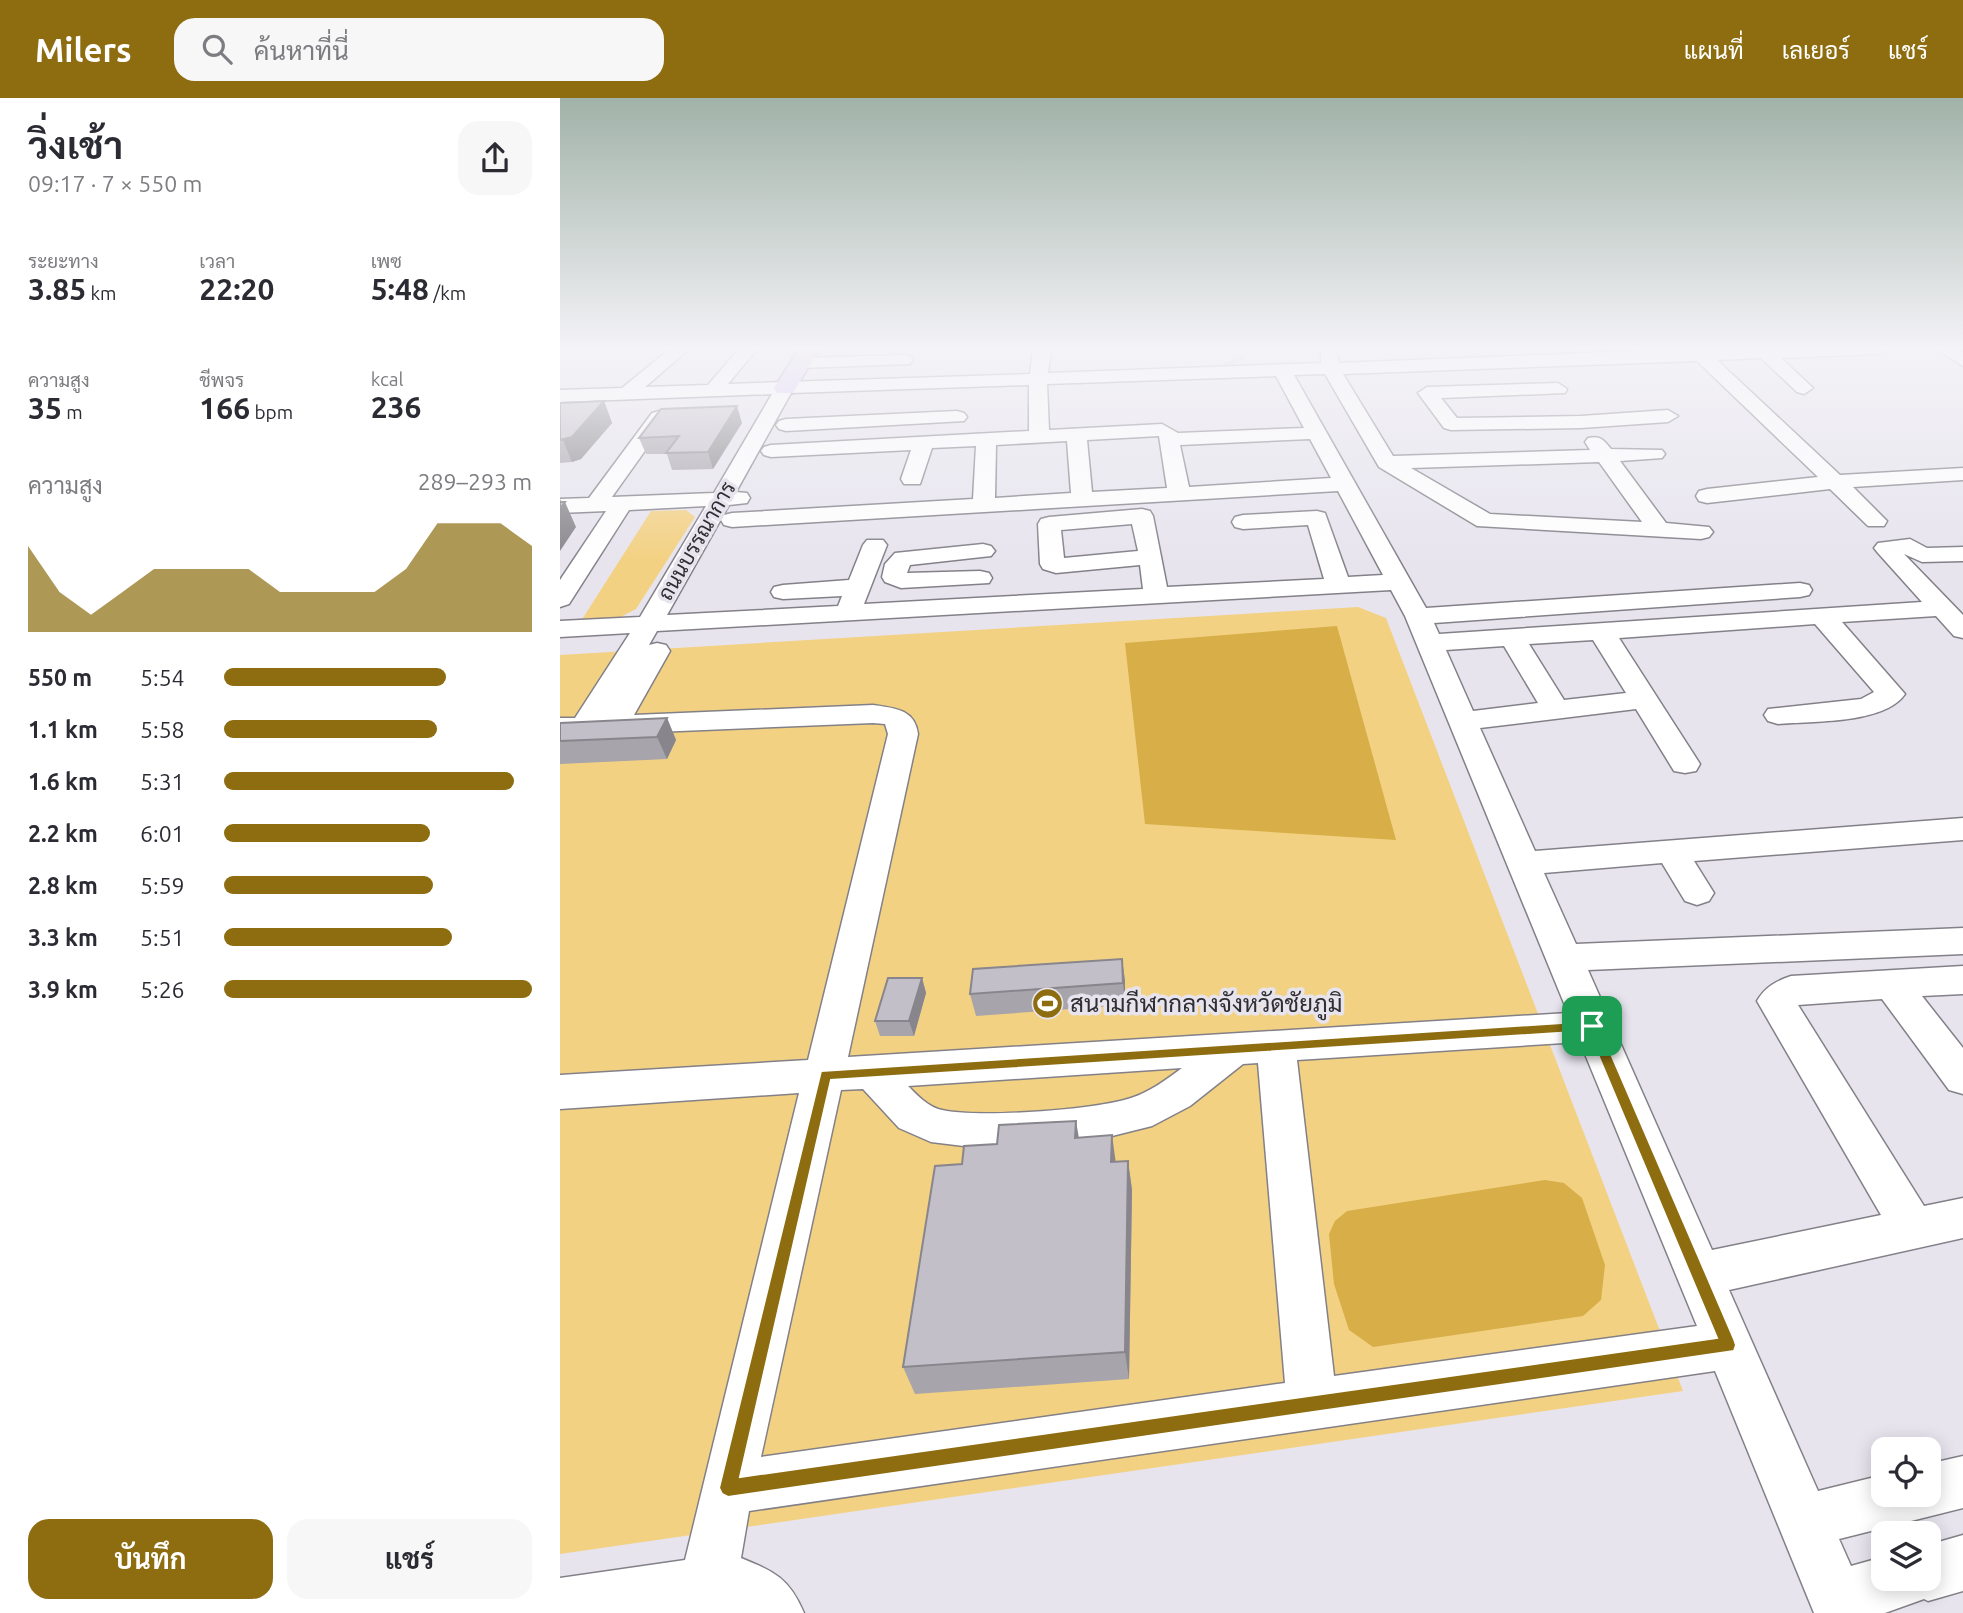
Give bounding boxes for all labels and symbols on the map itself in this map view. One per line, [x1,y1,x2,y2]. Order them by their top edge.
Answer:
street label: ถนนบรรณาการ [653,477,740,604]
sports icon: สนามกีฬากลางจังหวัดชัยภูมิ [1030,987,1064,1021]
place label: สนามกีฬากลางจังหวัดชัยภูมิ [1070,989,1342,1021]
pin [1562,996,1622,1056]

